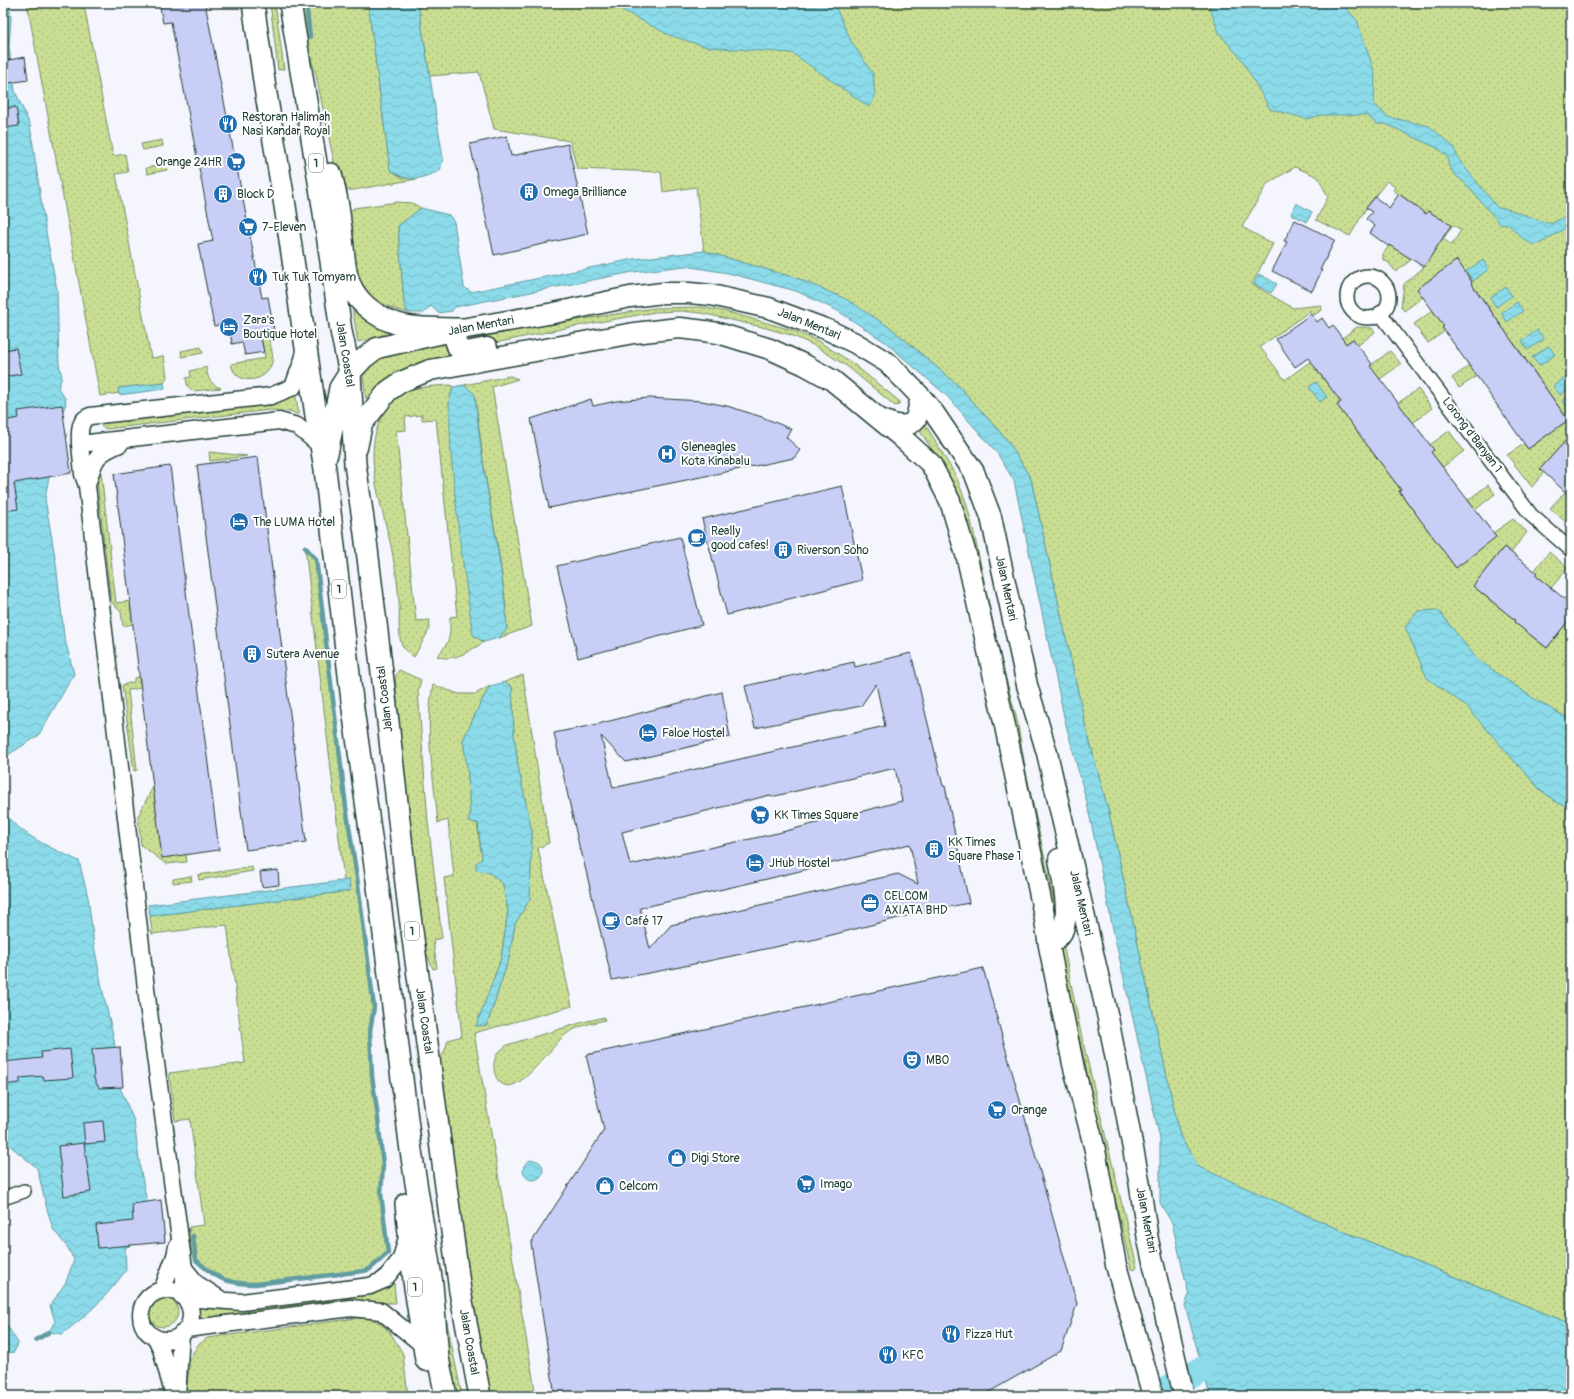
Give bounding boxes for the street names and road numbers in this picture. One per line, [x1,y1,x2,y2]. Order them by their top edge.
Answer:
road number: 1 [309,154,323,172]
street label: Jalan Mentari [775,305,843,343]
street label: Jalan Mentari [447,313,515,339]
street label: Jalan Coastal [332,320,358,388]
street label: Lorong d'Banyan 1 [1439,394,1505,476]
street label: Jalan Mentari [992,554,1020,622]
road number: 1 [332,580,346,598]
street label: Jalan Coastal [373,665,397,733]
street label: Jalan Mentari [1066,869,1096,937]
road number: 1 [405,922,419,940]
street label: Jalan Coastal [412,987,436,1055]
street label: Jalan Mentari [1132,1186,1160,1254]
road number: 1 [408,1278,422,1296]
street label: Jalan Coastal [456,1308,482,1376]

